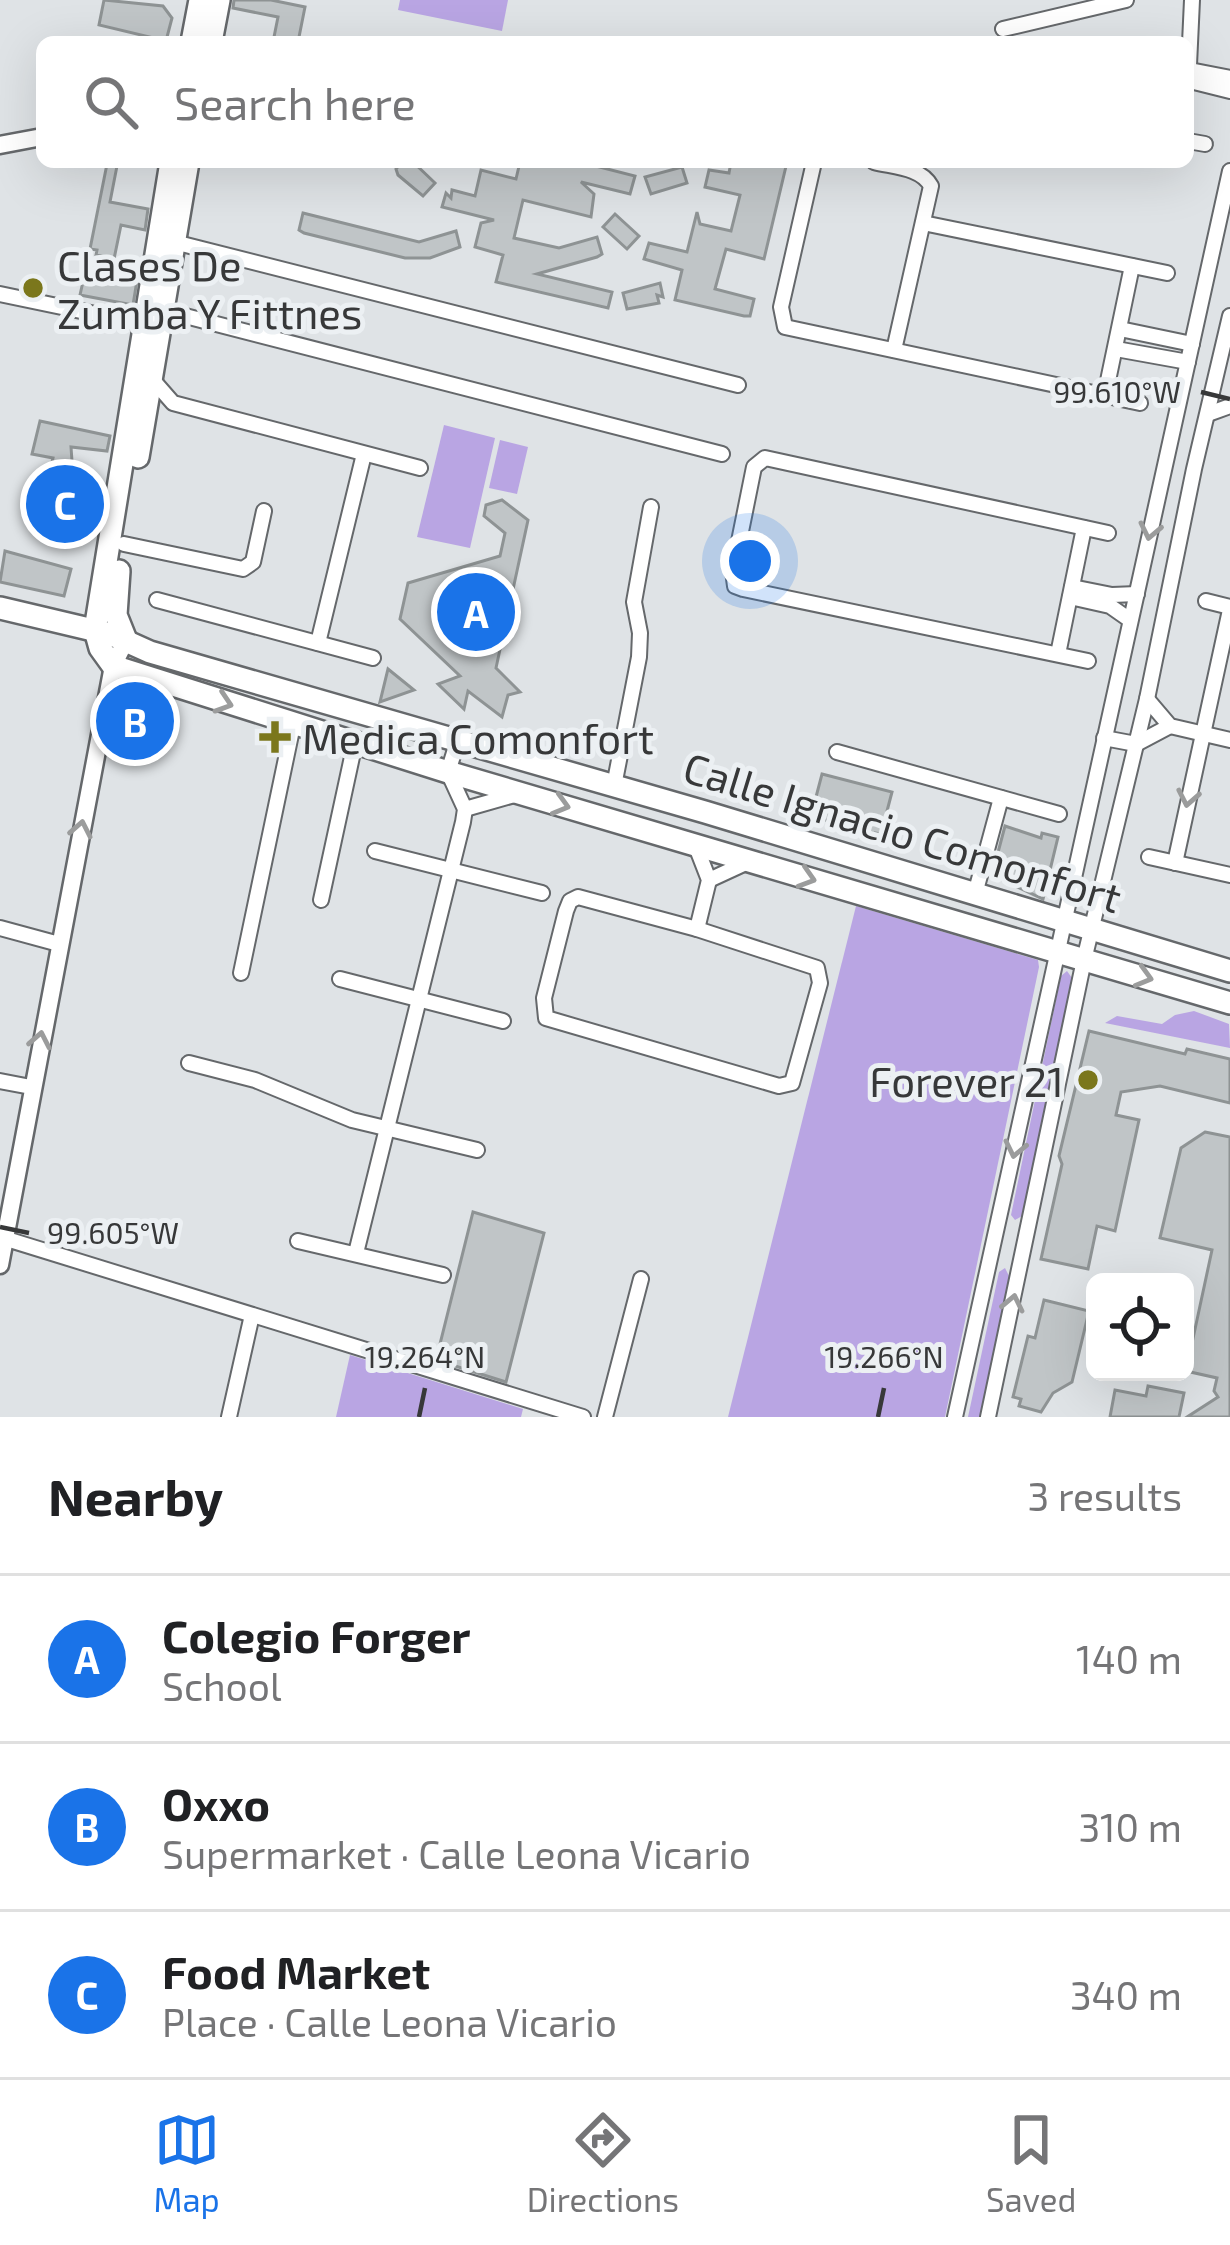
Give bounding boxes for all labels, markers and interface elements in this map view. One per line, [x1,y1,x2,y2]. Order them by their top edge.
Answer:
search box [36,36,1194,168]
icon: search [78,69,144,135]
text: Search here [174,75,416,129]
place label: Clases De Zumba Y Fittnes [57,239,362,337]
marker: Clases De Zumba Y Fittnes [20,275,46,301]
text: 99.610°W [1053,373,1181,409]
pin: C [26,459,104,549]
one-way arrow [1138,521,1164,541]
your location [720,531,780,591]
pin: A [437,567,515,657]
pin: B [96,676,174,766]
one-way arrow [213,689,234,714]
place label: Medica Comonfort [302,712,654,762]
marker: Medica Comonfort [259,721,291,753]
street label: Calle Ignacio Comonfort [678,741,1128,921]
one-way arrow [1177,788,1202,808]
one-way arrow [550,791,571,816]
one-way arrow [67,819,93,839]
one-way arrow [796,864,817,889]
one-way arrow [1133,963,1154,988]
one-way arrow [26,1031,52,1051]
place label: Forever 21 [869,1055,1064,1105]
marker: Forever 21 [1075,1067,1101,1093]
one-way arrow [1003,1139,1028,1159]
text: 99.605°W [47,1214,179,1250]
map controls [1086,1273,1194,1381]
button: locate [1086,1273,1194,1381]
one-way arrow [999,1293,1024,1313]
text: 19.264°N [365,1338,485,1374]
text: 19.266°N [824,1338,944,1374]
text: Nearby [48,1465,223,1526]
text: 3 results [1028,1472,1182,1519]
text: Colegio Forger [162,1608,471,1662]
text: A [74,1635,100,1682]
text: 140 m [1076,1635,1182,1682]
text: School [162,1662,282,1709]
text: Oxxo [162,1776,270,1830]
text: B [75,1803,99,1850]
text: 310 m [1078,1803,1182,1850]
text: Supermarket · Calle Leona Vicario [162,1830,751,1877]
text: Food Market [162,1944,430,1998]
text: C [76,1971,98,2018]
text: 340 m [1070,1971,1182,2018]
text: Place · Calle Leona Vicario [162,1998,617,2045]
tab: Map [154,2107,220,2219]
tab: Directions [527,2107,679,2219]
tab: Saved [986,2107,1076,2219]

